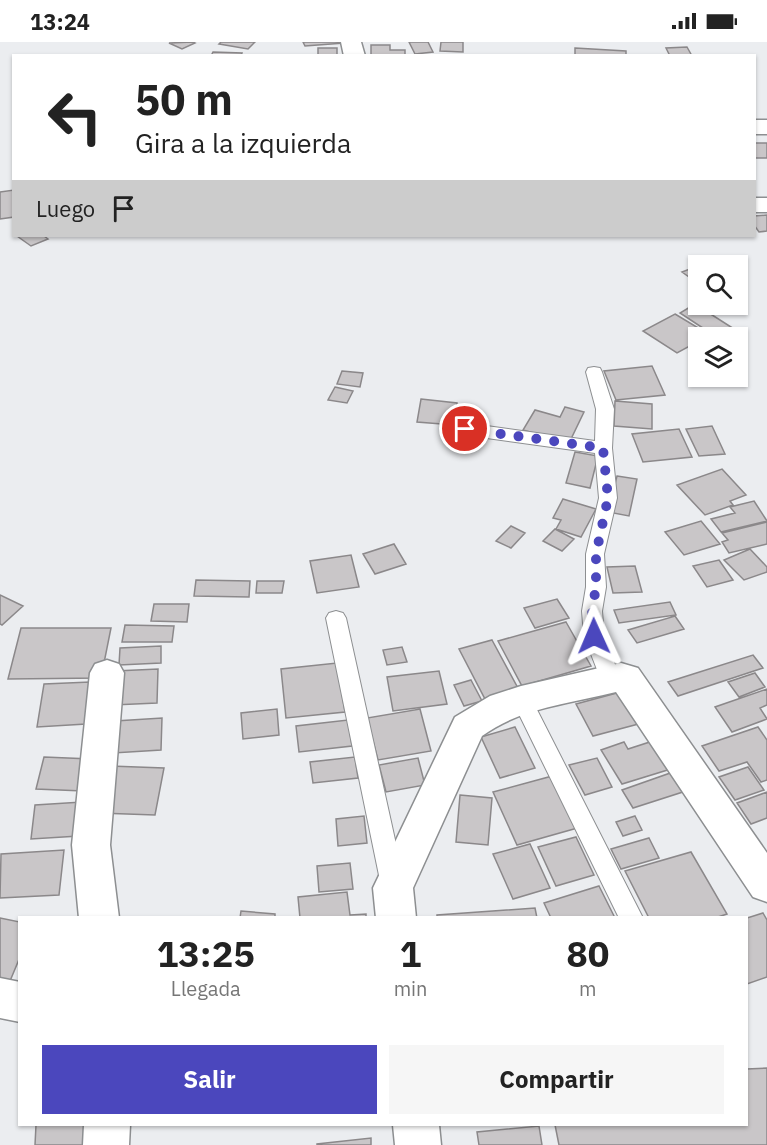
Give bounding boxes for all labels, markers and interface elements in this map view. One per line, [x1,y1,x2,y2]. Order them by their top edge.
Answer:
text: 13:24 [30,7,90,36]
text: 50 m [135,72,233,127]
icon: left [36,78,114,156]
text: Gira a la izquierda [135,125,351,160]
icon: arrive [107,192,140,225]
text: Luego [36,194,95,223]
map controls [688,255,748,387]
button: search [688,255,748,315]
button: layers [688,327,748,387]
pin [439,403,490,454]
icon: arrive [448,412,481,445]
position arrow [562,604,626,668]
text: 13:25 [157,930,255,977]
text: 1 [400,930,421,977]
text: 80 [566,930,609,977]
text: Llegada [171,975,241,1002]
text: min [394,975,427,1002]
text: m [579,975,596,1002]
button: Salir [42,1045,377,1114]
button: Compartir [389,1045,724,1114]

